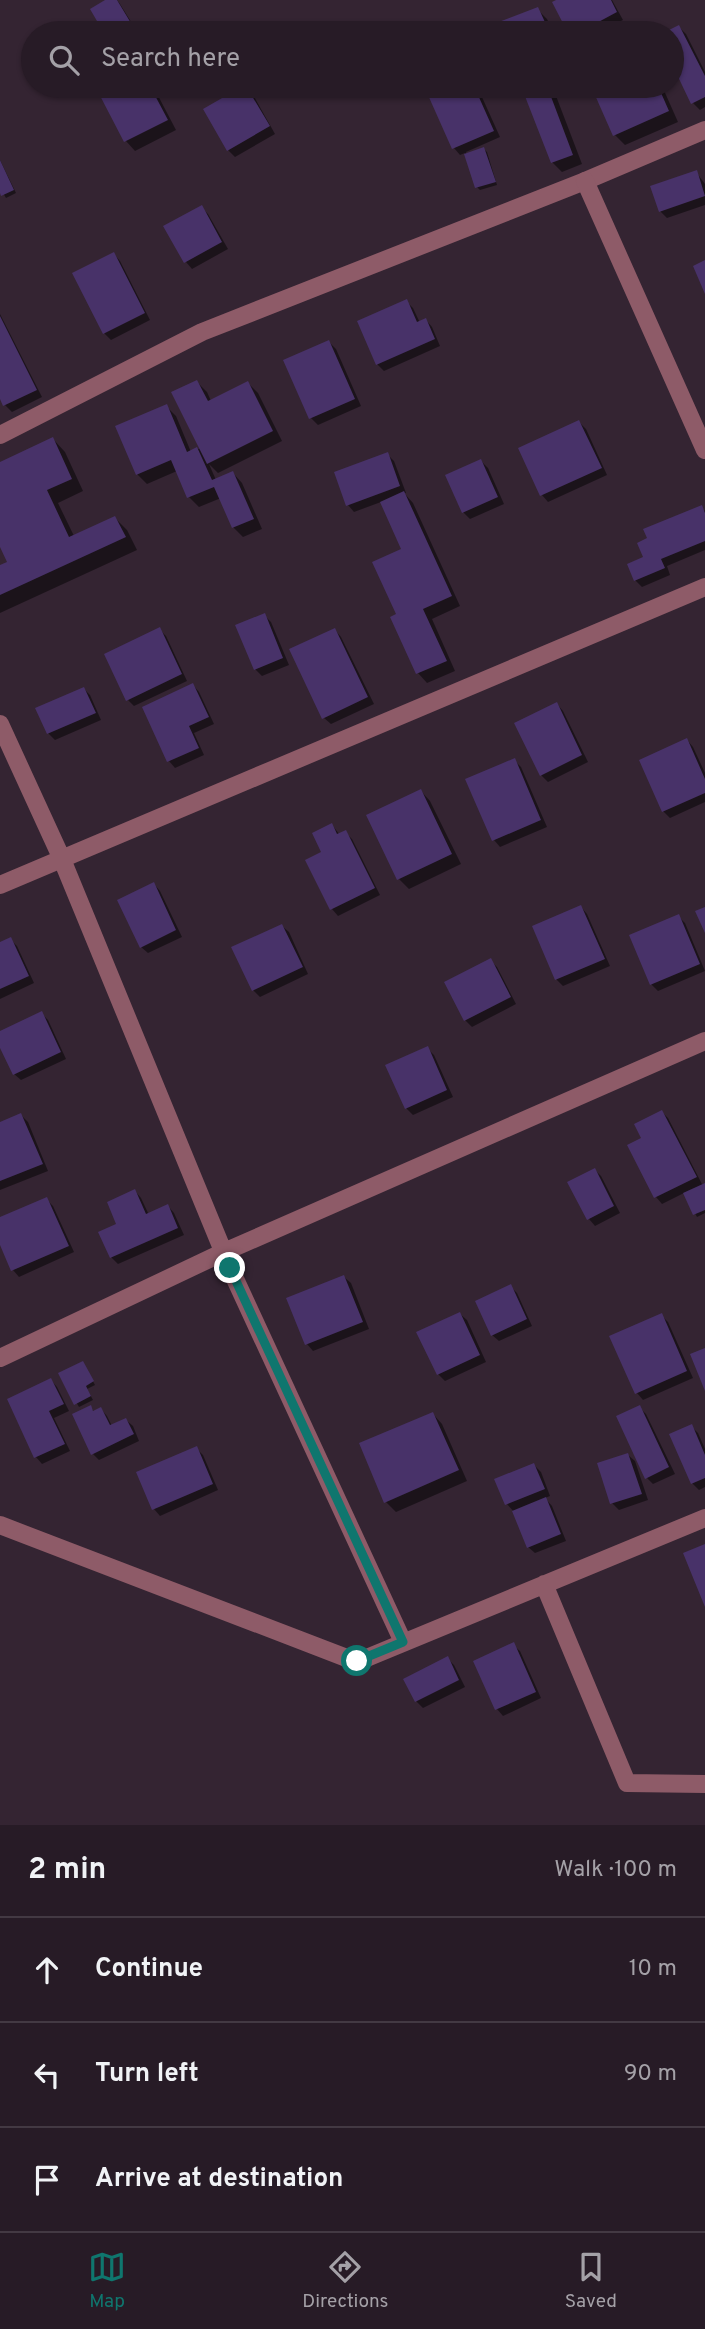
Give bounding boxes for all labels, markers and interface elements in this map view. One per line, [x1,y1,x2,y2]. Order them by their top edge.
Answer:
search box [21,21,684,98]
icon: search [45,41,83,79]
text: Search here [101,43,240,76]
route end [214,1252,245,1283]
route start [341,1645,372,1676]
text: 2 min [28,1852,106,1889]
text: Walk · 100 m [554,1856,677,1885]
icon: ahead [28,1951,66,1989]
text: Continue [95,1953,203,1986]
text: 10 m [629,1955,677,1984]
icon: left [28,2056,66,2094]
text: Turn left [95,2058,199,2091]
text: 90 m [624,2060,677,2089]
icon: arrive [28,2161,66,2199]
text: Arrive at destination [95,2163,343,2196]
tab: Map [88,2248,126,2314]
tab: Directions [302,2248,389,2314]
tab: Saved [565,2248,617,2314]

